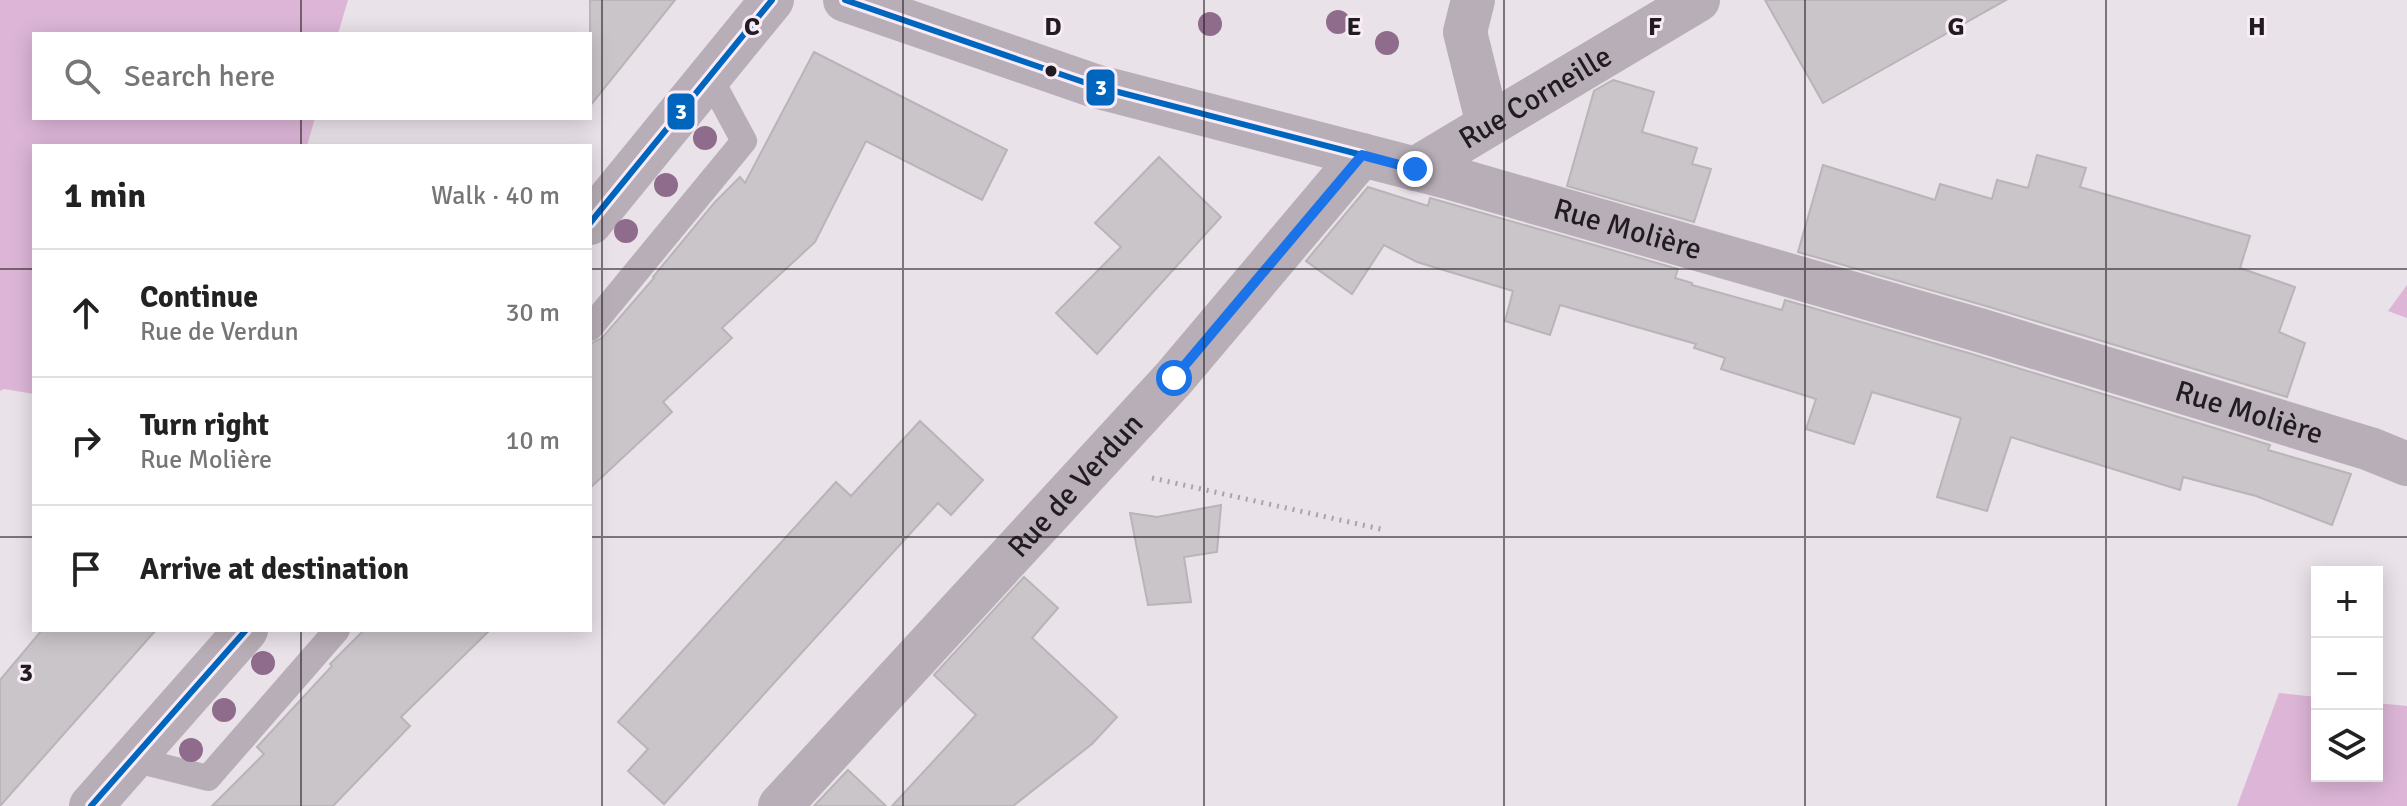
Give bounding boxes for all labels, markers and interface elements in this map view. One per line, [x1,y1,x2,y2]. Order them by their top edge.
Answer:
text: C [744,11,760,43]
text: D [1044,11,1062,43]
text: E [1347,11,1361,43]
text: F [1648,11,1662,43]
text: G [1947,11,1965,43]
text: H [2248,11,2266,43]
search box [32,32,592,120]
street label: Rue Corneille [1452,37,1618,157]
icon: search [60,54,104,98]
text: Search here [124,58,275,95]
unlabelled marker [1043,63,1059,79]
line badge: 3 [1085,68,1116,107]
text: 3 [1095,74,1107,101]
line badge: 3 [666,92,696,131]
text: 3 [675,98,687,125]
route end [1397,151,1433,187]
text: 1 min [64,175,146,217]
text: Walk · 40 m [431,180,560,212]
street label: Rue Molière [1549,190,1706,268]
text: Continue [140,279,258,316]
icon: ahead [64,291,108,335]
text: 30 m [505,297,560,329]
text: Rue de Verdun [140,316,299,348]
route start [1156,360,1192,396]
street label: Rue Molière [2171,372,2328,452]
street label: Rue de Verdun [1000,405,1151,565]
text: Turn right [140,407,269,444]
icon: right [64,419,108,463]
text: 10 m [505,425,560,457]
text: Rue Molière [140,444,272,476]
icon: arrive [64,547,108,591]
text: Arrive at destination [140,551,409,588]
map controls [2311,566,2383,782]
button: + [2311,566,2383,638]
button: − [2311,638,2383,710]
text: 3 [19,657,33,689]
button: layers [2311,710,2383,782]

